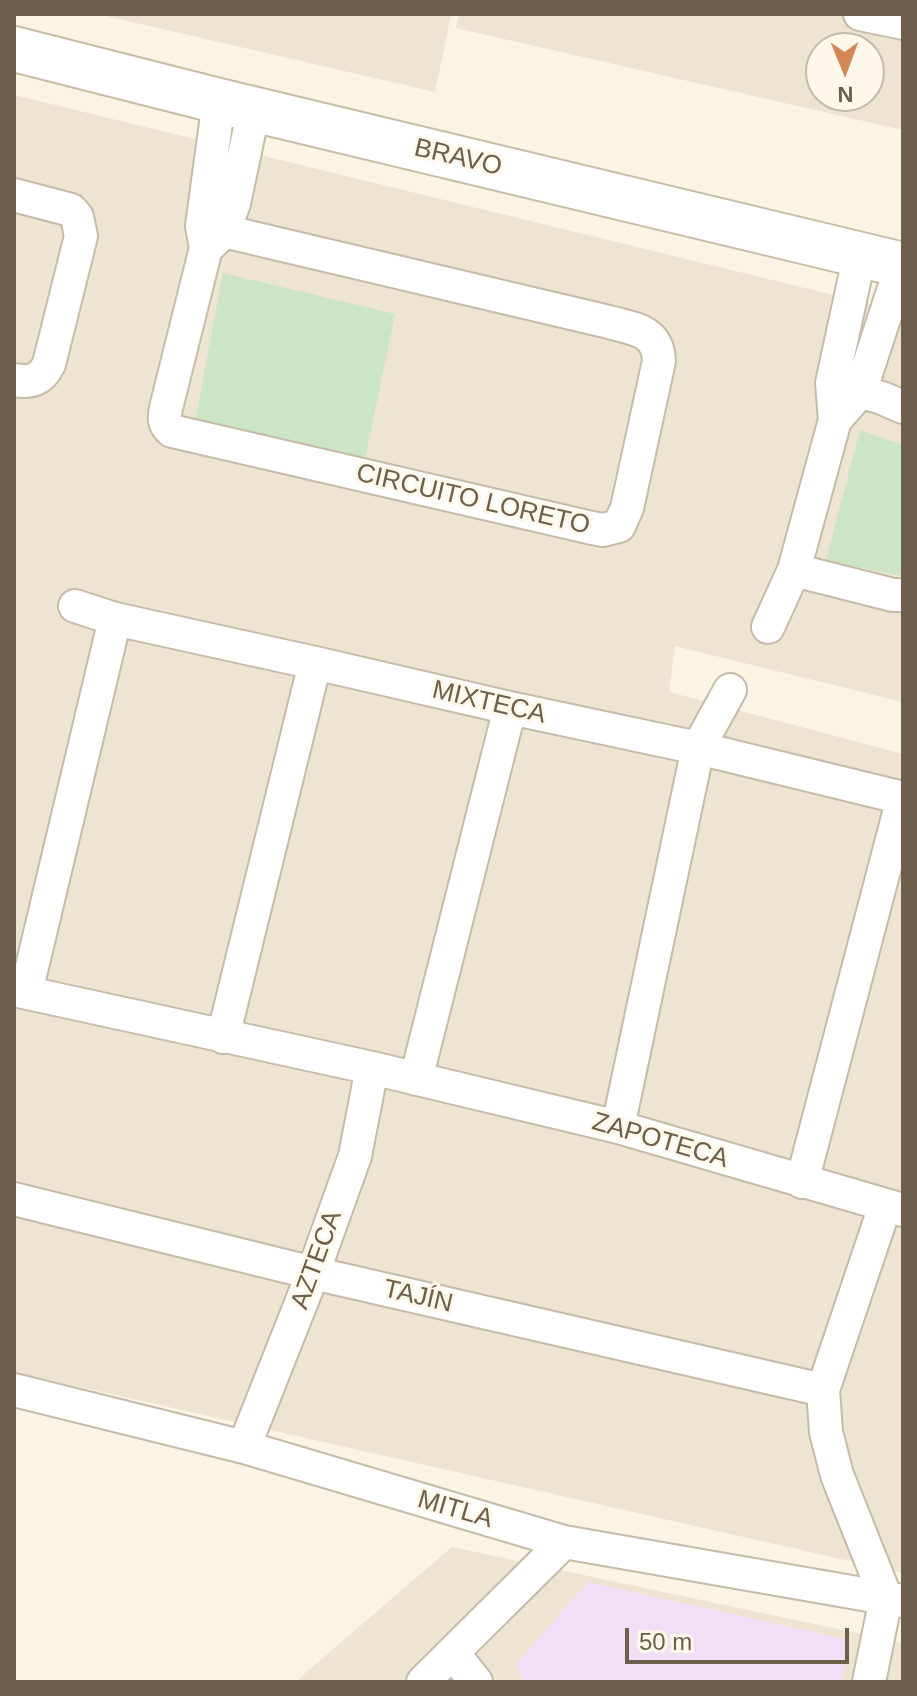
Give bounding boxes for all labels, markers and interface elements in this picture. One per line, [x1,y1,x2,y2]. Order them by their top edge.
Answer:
north arrow [805,32,885,112]
text: N [837,82,854,107]
street label: BRAVO [411,133,505,183]
street label: CIRCUITO LORETO [353,458,593,542]
street label: MIXTECA [429,675,549,731]
street label: ZAPOTECA [588,1107,732,1175]
street label: AZTECA [285,1206,349,1314]
street label: TAJÍN [380,1274,456,1320]
street label: MITLA [414,1484,496,1536]
scale bar [629,1612,853,1662]
text: 50 m [639,1628,692,1655]

